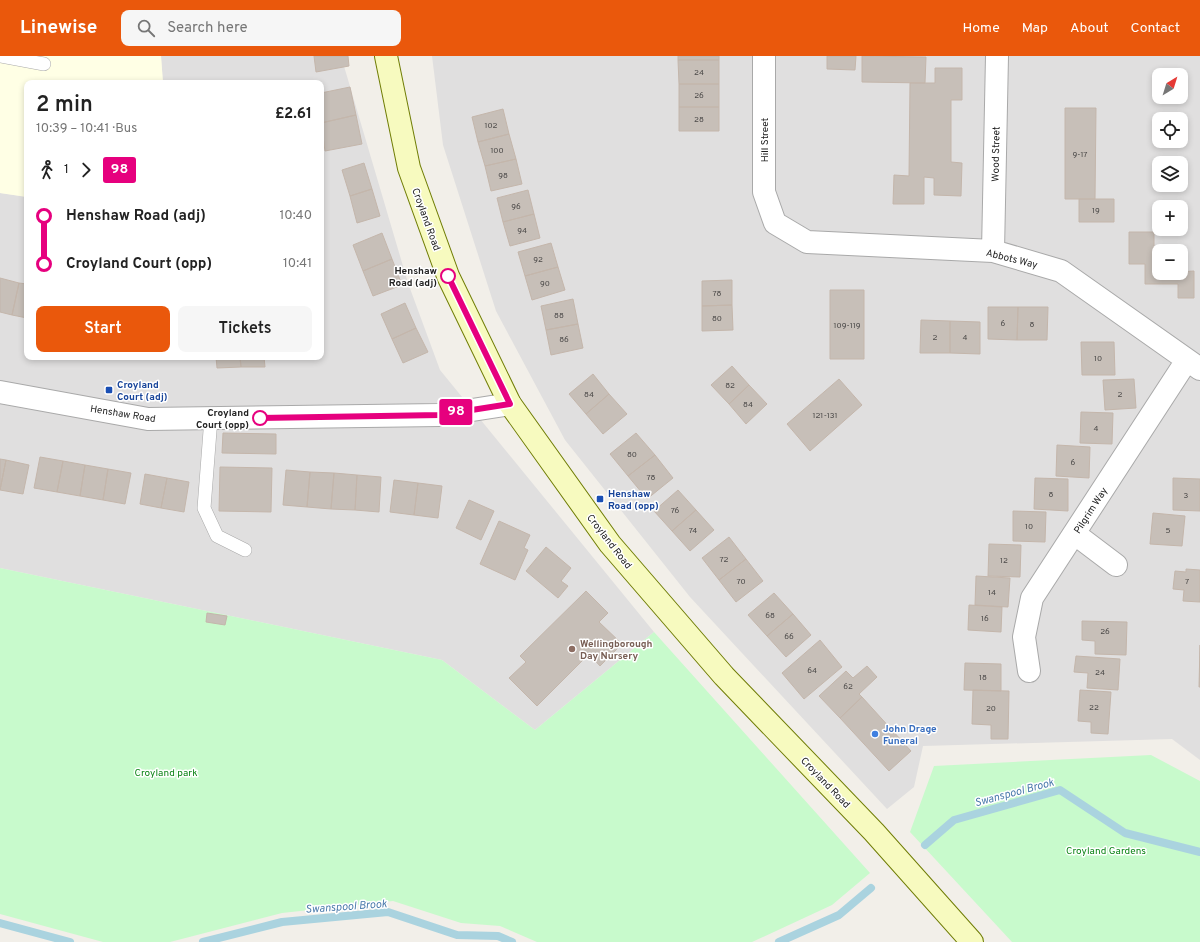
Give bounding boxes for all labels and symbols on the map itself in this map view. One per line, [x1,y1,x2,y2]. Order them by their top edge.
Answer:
house number: 24 [694,68,704,78]
north arrow [1152,68,1188,104]
house number: 26 [694,91,704,101]
house number: 28 [694,115,704,125]
street label: Hill Street [759,117,772,162]
house number: 102 [484,121,498,131]
street label: Wood Street [990,126,1003,182]
house number: 100 [490,146,504,156]
house number: 9-17 [1072,150,1088,160]
house number: 98 [498,171,508,181]
street label: Croyland Road [408,186,443,253]
house number: 96 [511,202,521,212]
house number: 19 [1092,206,1100,216]
house number: 94 [517,226,527,236]
street label: Abbots Way [984,247,1039,272]
house number: 92 [533,255,543,265]
place label: Henshaw Road (adj) [389,265,438,290]
marker: Henshaw Road (adj) [440,268,456,284]
house number: 90 [540,279,550,289]
house number: 78 [713,289,722,299]
house number: 88 [554,311,564,321]
house number: 80 [712,314,722,324]
house number: 6 [1001,319,1006,329]
house number: 8 [1030,320,1035,330]
house number: 109-119 [834,321,861,331]
house number: 2 [933,333,938,343]
house number: 4 [963,333,968,343]
house number: 86 [559,335,569,345]
house number: 10 [1094,354,1102,364]
place label: Croyland Court (adj) [117,379,168,404]
house number: 82 [725,381,735,391]
marker: Croyland Court (adj) [104,385,114,395]
house number: 84 [584,390,594,400]
house number: 2 [1118,390,1123,400]
line badge: 98 [438,399,474,425]
house number: 84 [743,400,753,410]
street label: Henshaw Road [89,403,157,426]
place label: Croyland Court (opp) [196,407,249,432]
marker: Croyland Court (opp) [252,410,268,426]
house number: 121-131 [812,411,838,421]
house number: 4 [1094,424,1099,434]
house number: 80 [627,450,637,460]
house number: 6 [1071,458,1076,468]
house number: 78 [647,473,656,483]
street label: Pilgrim Way [1071,485,1111,537]
place label: Henshaw Road (opp) [608,488,659,513]
house number: 8 [1049,490,1054,500]
house number: 3 [1184,491,1189,501]
marker: Henshaw Road (opp) [595,494,605,504]
house number: 76 [671,506,679,516]
street label: Croyland Road [583,512,634,572]
house number: 10 [1025,522,1033,532]
house number: 74 [689,526,697,536]
house number: 5 [1166,526,1171,536]
house number: 72 [720,555,729,565]
house number: 12 [1000,556,1008,566]
house number: 70 [736,577,746,587]
house number: 7 [1185,577,1189,587]
house number: 14 [988,588,996,598]
house number: 68 [765,611,775,621]
house number: 16 [981,614,989,624]
house number: 26 [1100,627,1110,637]
house number: 66 [784,632,794,642]
place label: Wellingborough Day Nursery [580,638,653,663]
marker: Wellingborough Day Nursery [567,644,577,654]
house number: 64 [807,666,817,676]
house number: 24 [1095,668,1105,678]
house number: 18 [979,673,987,683]
house number: 62 [843,682,853,692]
house number: 22 [1089,703,1099,713]
house number: 20 [986,704,996,714]
place label: John Drage Funeral [883,723,937,748]
marker: John Drage Funeral [870,729,880,739]
street label: Croyland Road [797,755,852,811]
park label: Croyland park [134,767,198,780]
water label: Swanspool Brook [973,776,1056,810]
park label: Croyland Gardens [1066,845,1146,858]
water label: Swanspool Brook [305,897,388,917]

